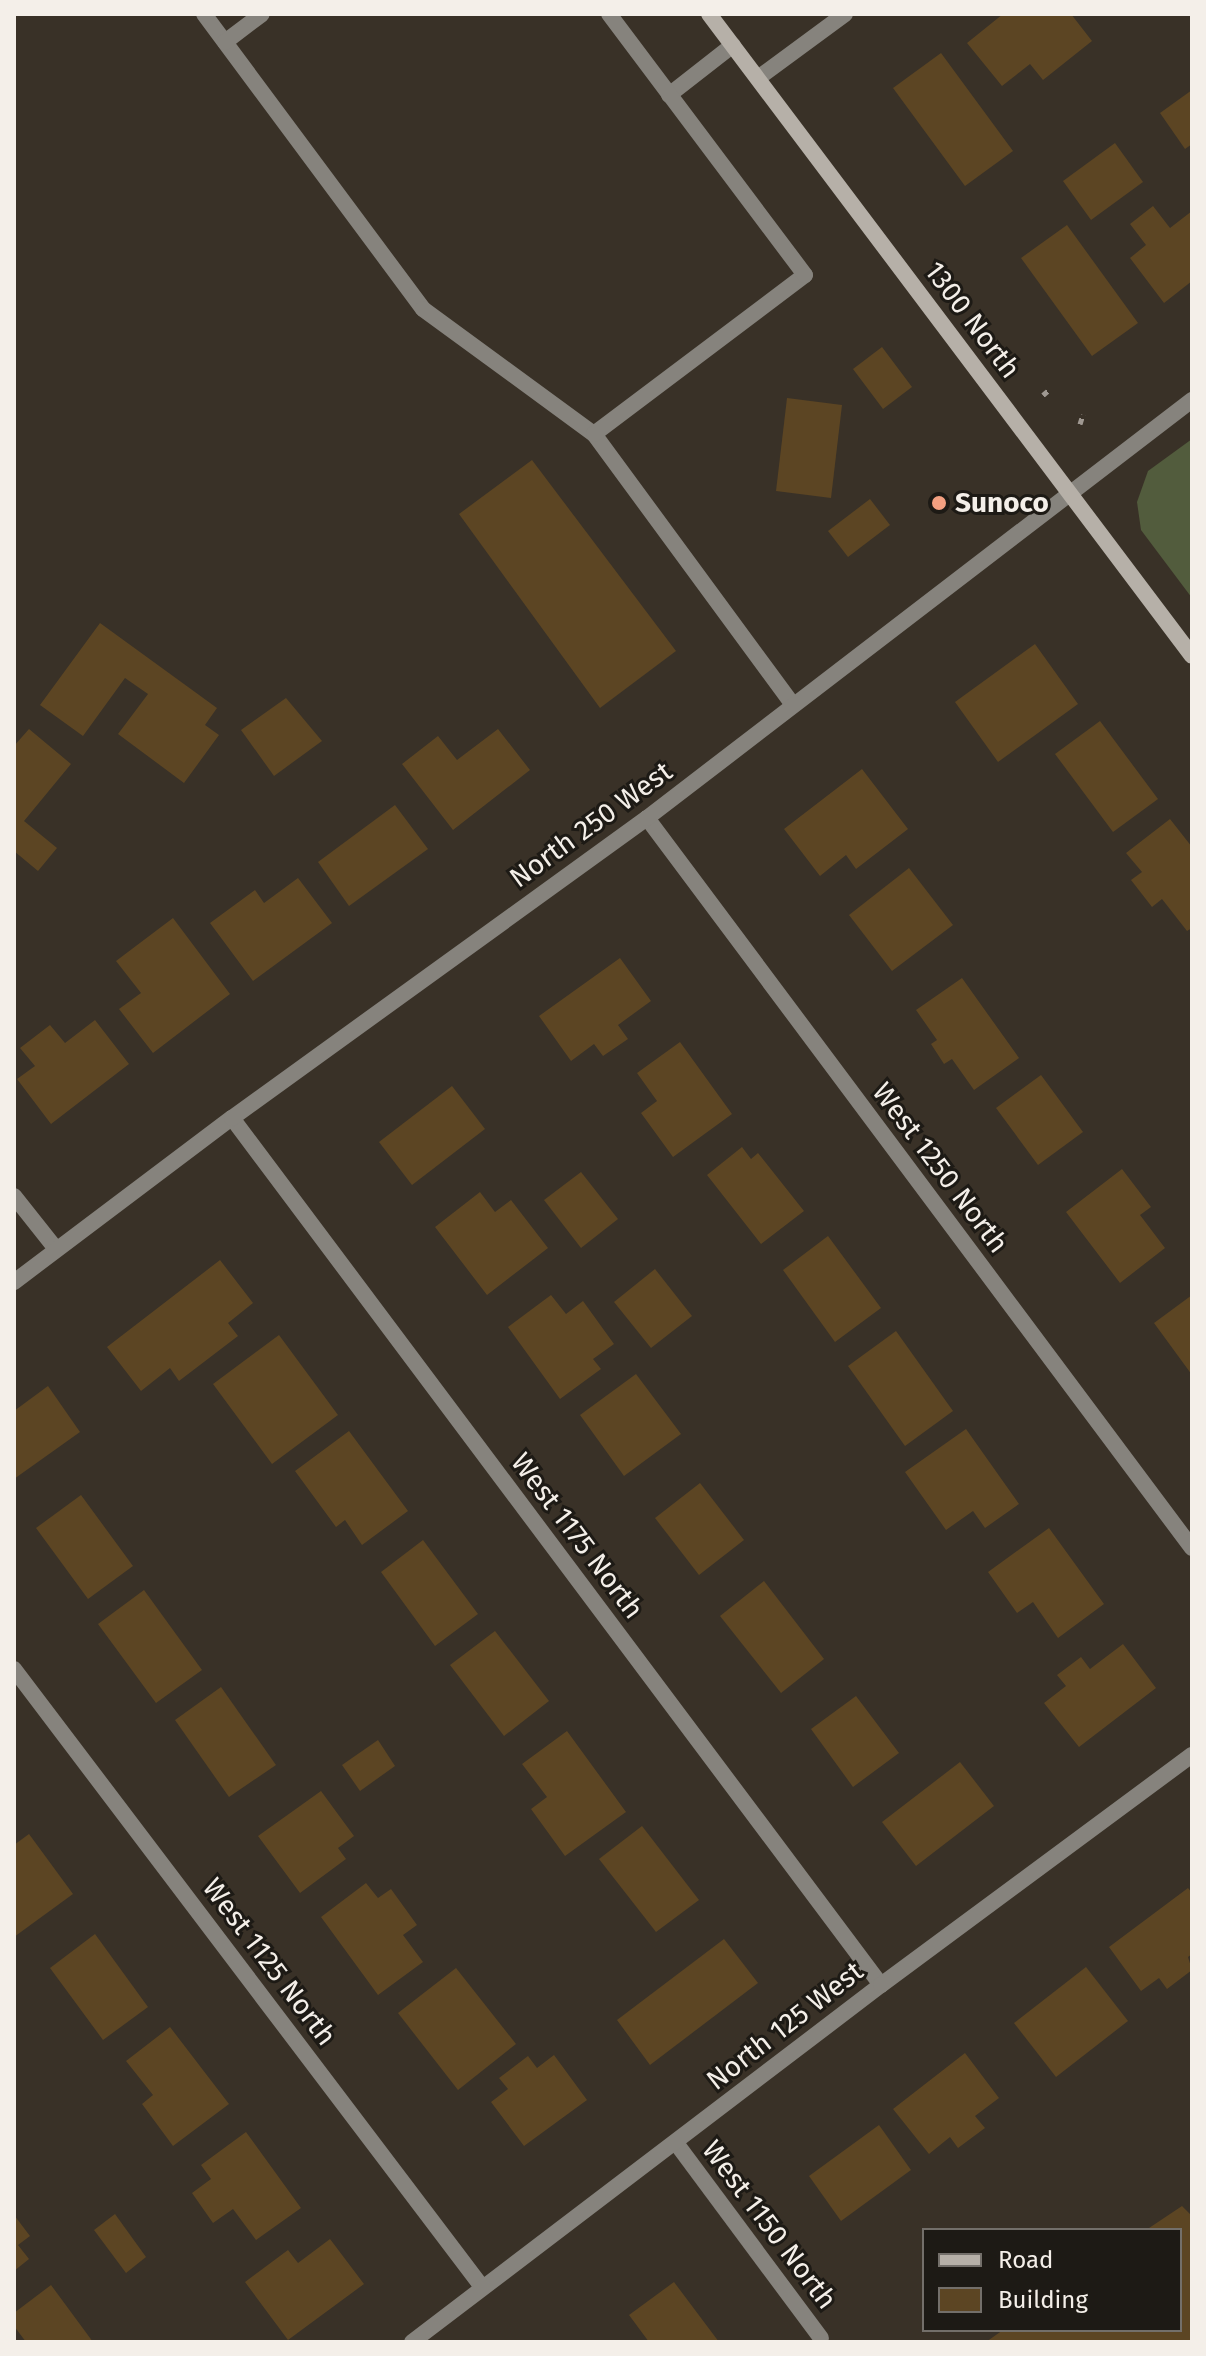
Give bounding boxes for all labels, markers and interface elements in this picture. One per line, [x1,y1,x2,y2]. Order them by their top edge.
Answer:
street label: 1300 North [917,255,1027,385]
place label: Sunoco [955,486,1049,520]
marker: Sunoco [930,494,948,512]
street label: North 250 West [503,755,679,895]
street label: West 1250 North [865,1076,1015,1260]
street label: West 1175 North [504,1446,650,1626]
street label: West 1125 North [195,1872,343,2052]
street label: North 125 West [700,1955,870,2097]
street label: West 1150 North [695,2134,843,2316]
legend [922,2228,1182,2332]
text: Road [998,2246,1053,2274]
text: Building [998,2286,1088,2314]

